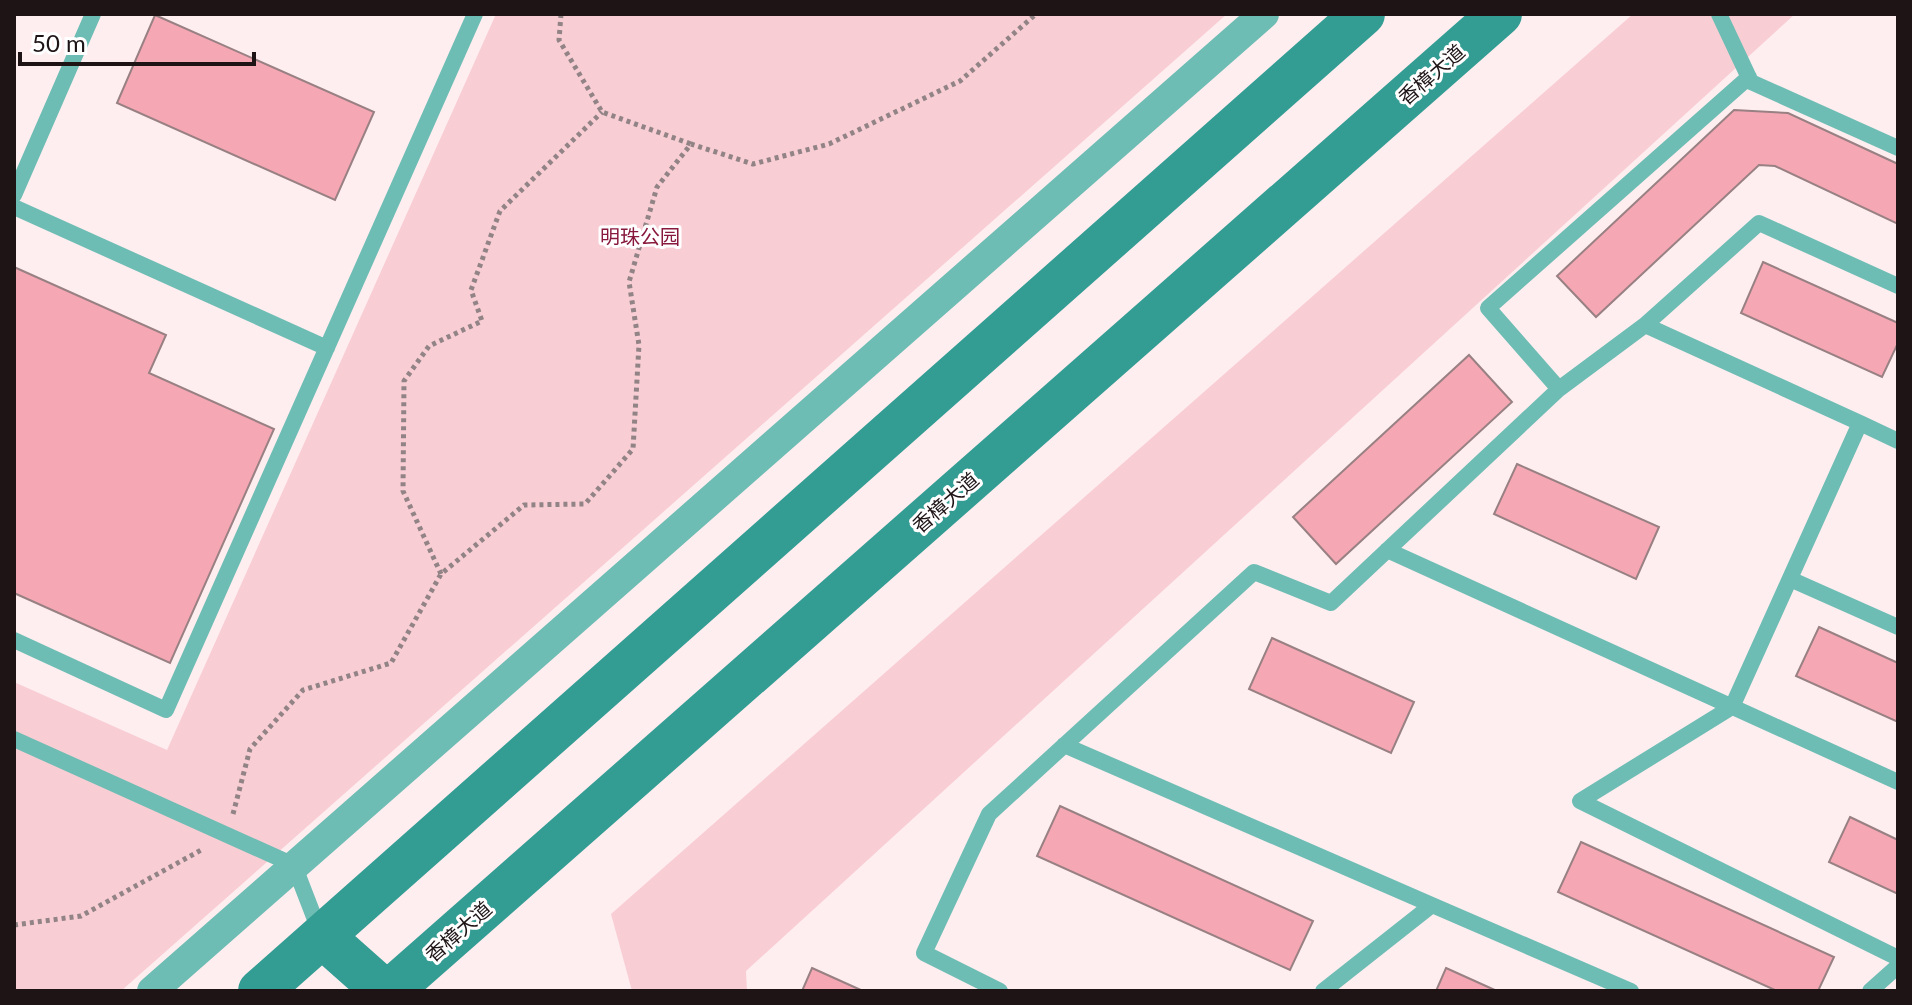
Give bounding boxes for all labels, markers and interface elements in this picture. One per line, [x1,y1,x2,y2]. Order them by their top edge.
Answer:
scale bar [20,16,254,66]
text: 50 m [32,28,86,57]
street label: 香樟大道 [1393,39,1469,109]
park label: 明珠公园 [600,224,680,248]
street label: 香樟大道 [907,467,983,537]
street label: 香樟大道 [420,896,496,966]

